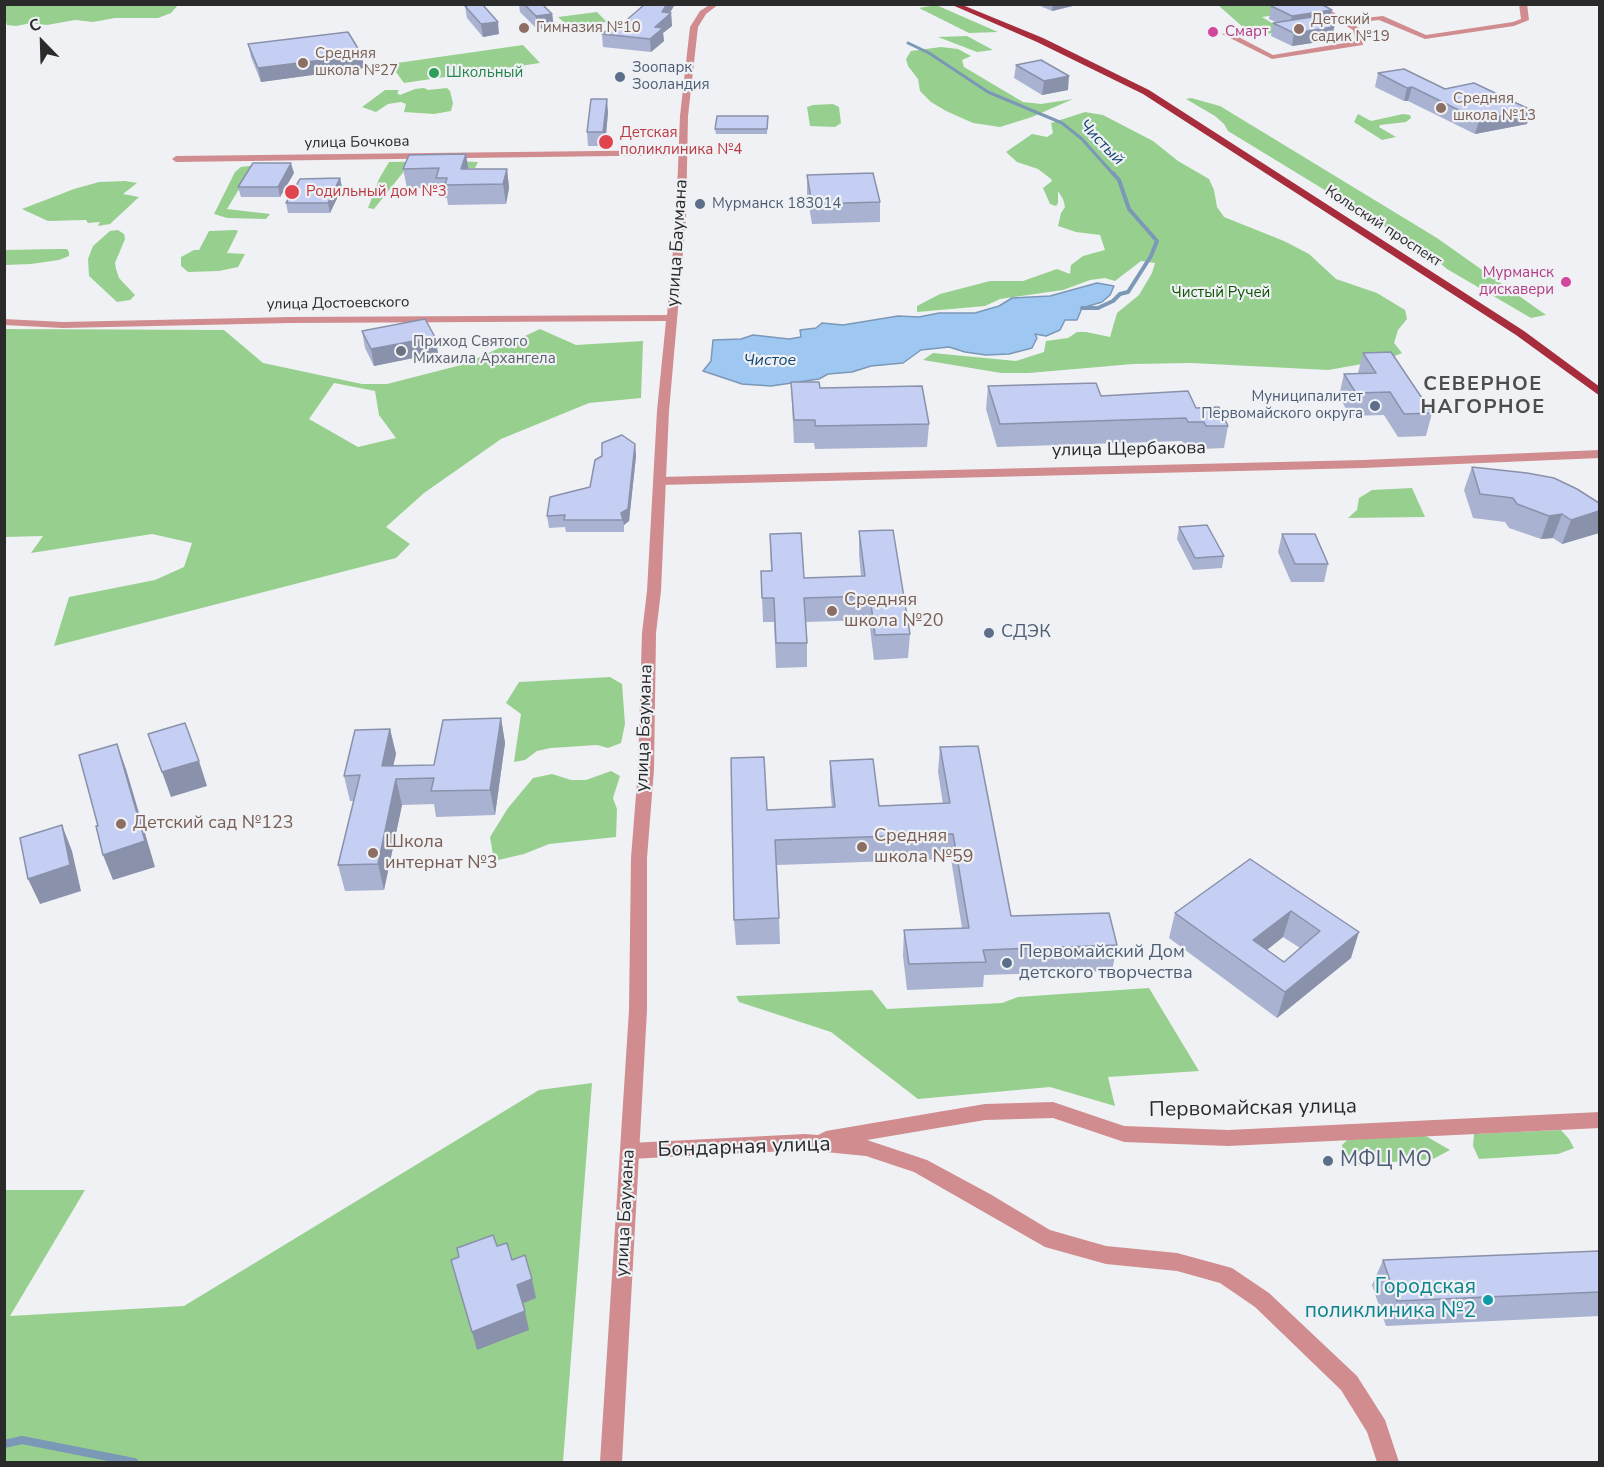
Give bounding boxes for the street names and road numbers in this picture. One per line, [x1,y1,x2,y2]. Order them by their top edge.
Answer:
street label: улица Бочкова [304,133,410,153]
street label: улица Баумана [663,179,693,307]
street label: Кольский проспект [1321,183,1445,271]
street label: улица Достоевского [266,294,410,314]
street label: улица Щербакова [1052,438,1206,462]
street label: улица Баумана [632,664,658,792]
street label: Первомайская улица [1149,1095,1357,1123]
street label: Бондарная улица [657,1132,831,1164]
street label: улица Баумана [612,1149,640,1277]

